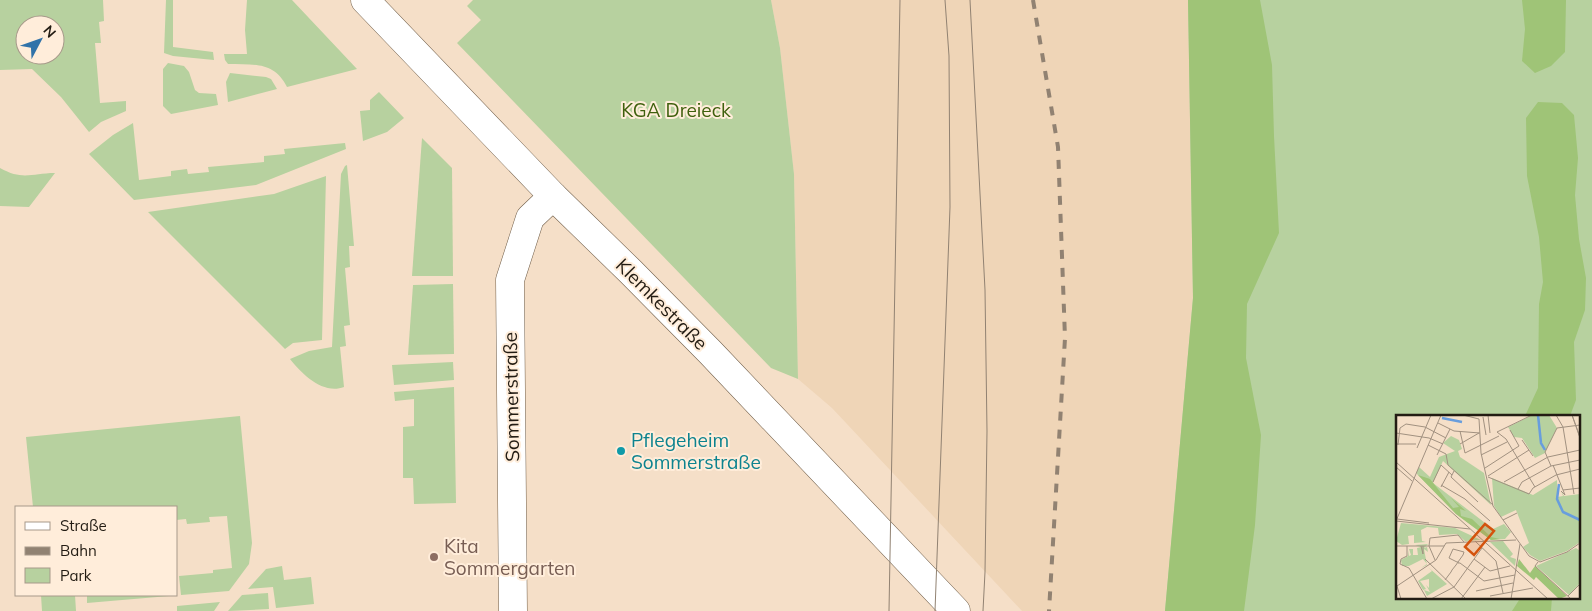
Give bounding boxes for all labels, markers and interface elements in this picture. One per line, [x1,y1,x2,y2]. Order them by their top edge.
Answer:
north arrow [15,15,65,65]
text: N [40,22,60,41]
park label: KGA Dreieck [621,98,731,122]
street label: Klemkestraße [611,253,713,355]
street label: Sommerstraße [498,332,524,462]
inset map [1396,415,1580,598]
place label: Pflegeheim Sommerstraße [631,428,761,474]
marker: Pflegeheim Sommerstraße [615,445,627,457]
legend [15,506,178,596]
text: Straße [60,516,107,535]
place label: Kita Sommergarten [444,534,575,580]
text: Bahn [60,541,97,560]
marker: Kita Sommergarten [428,551,440,563]
text: Park [60,566,92,585]

